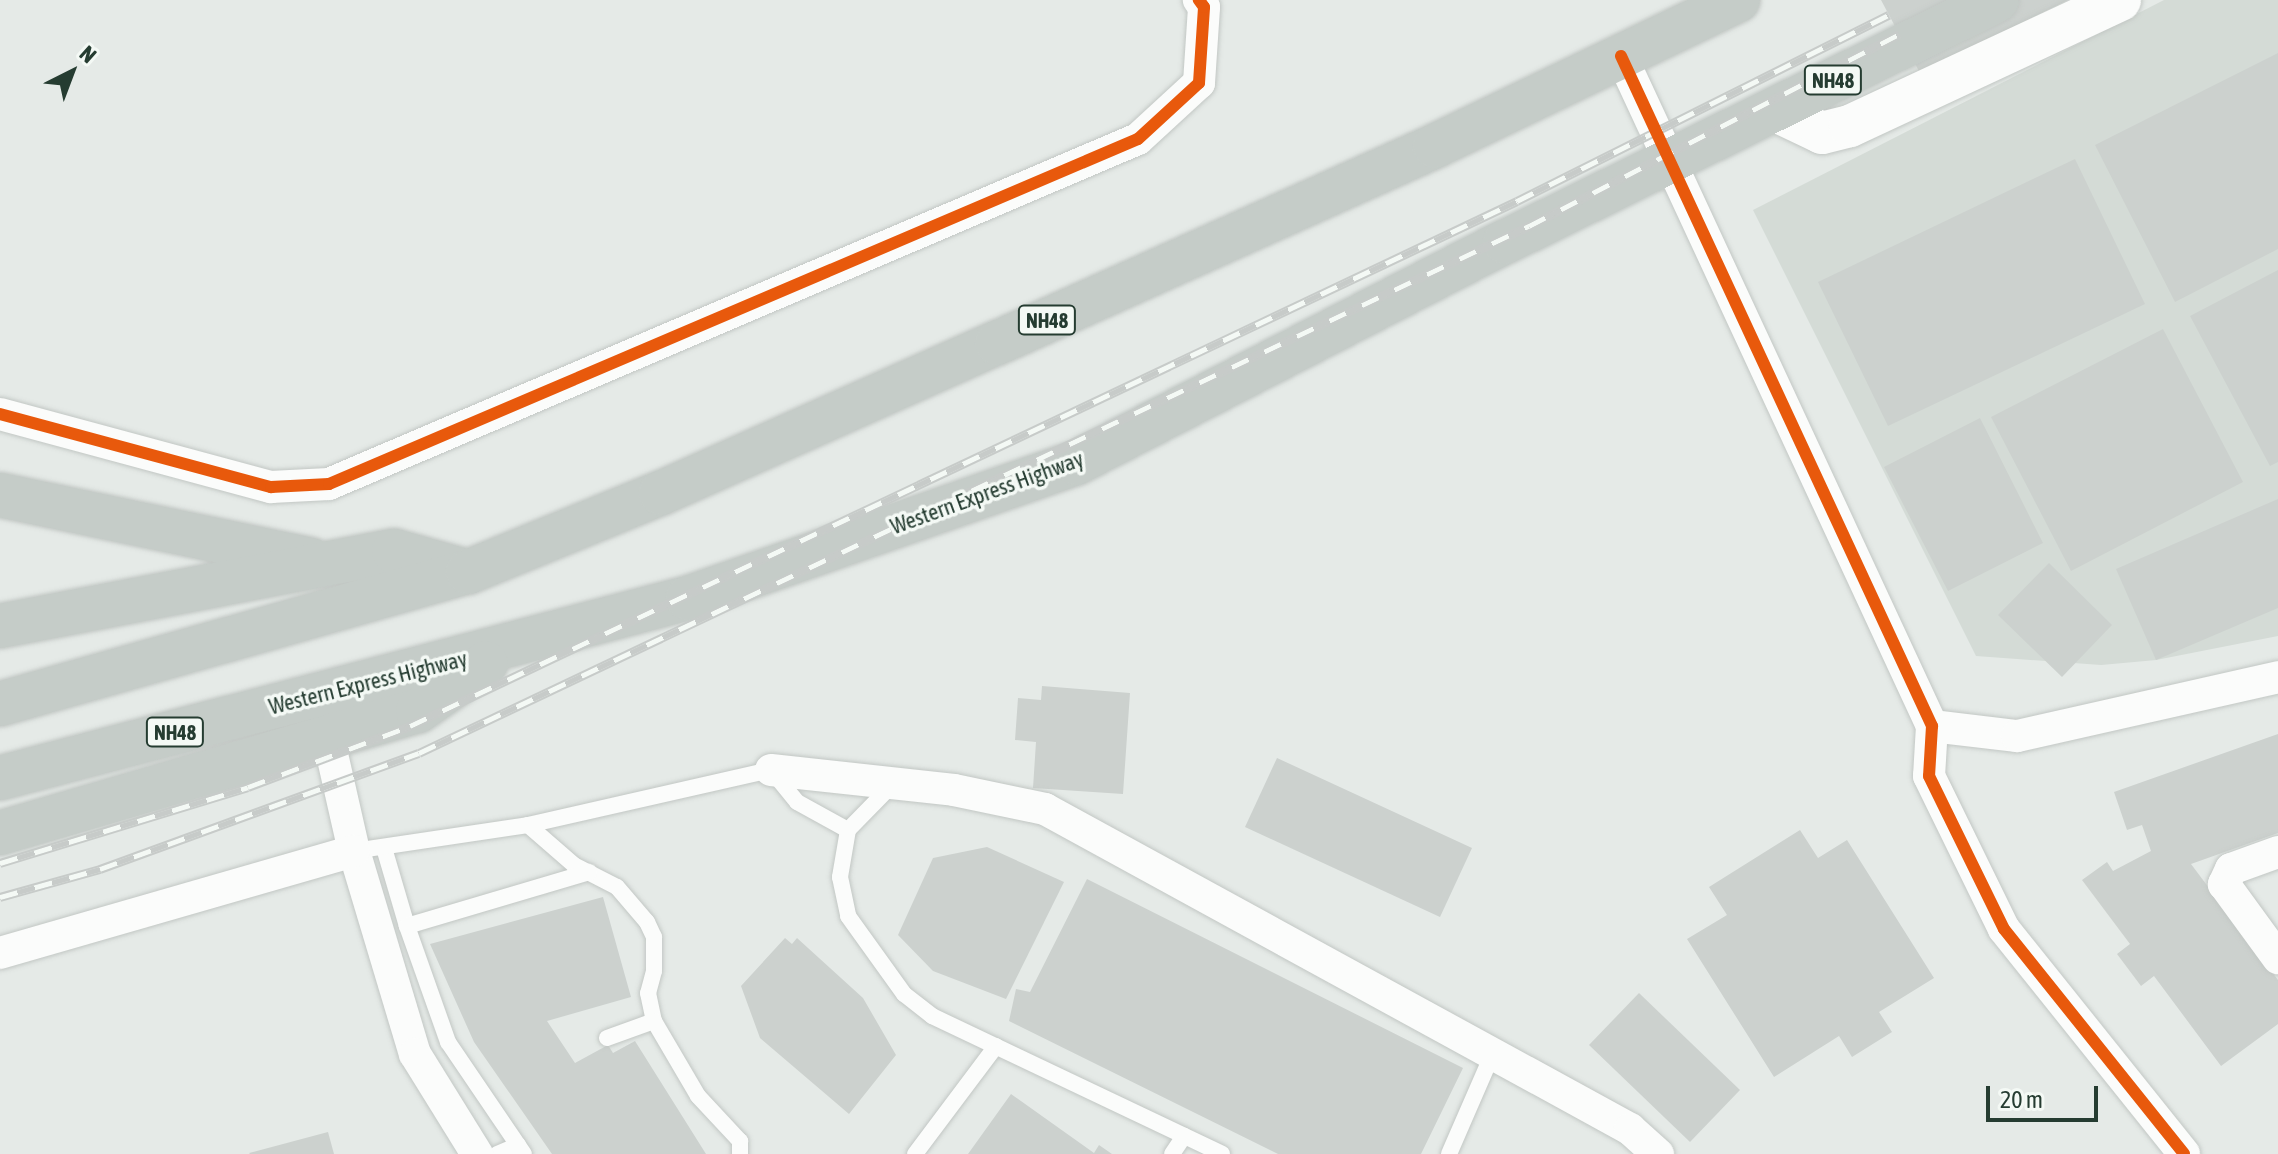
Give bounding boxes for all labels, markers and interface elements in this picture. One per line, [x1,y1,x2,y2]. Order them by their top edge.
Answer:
north arrow [32,32,112,112]
text: N [75,40,102,68]
road number: NH48 [1803,64,1863,96]
road number: NH48 [1017,304,1077,336]
street label: Western Express Highway [887,446,1087,540]
street label: Western Express Highway [266,646,470,720]
road number: NH48 [145,716,205,748]
scale bar [1990,1070,2102,1120]
text: 20 m [2000,1086,2043,1113]

